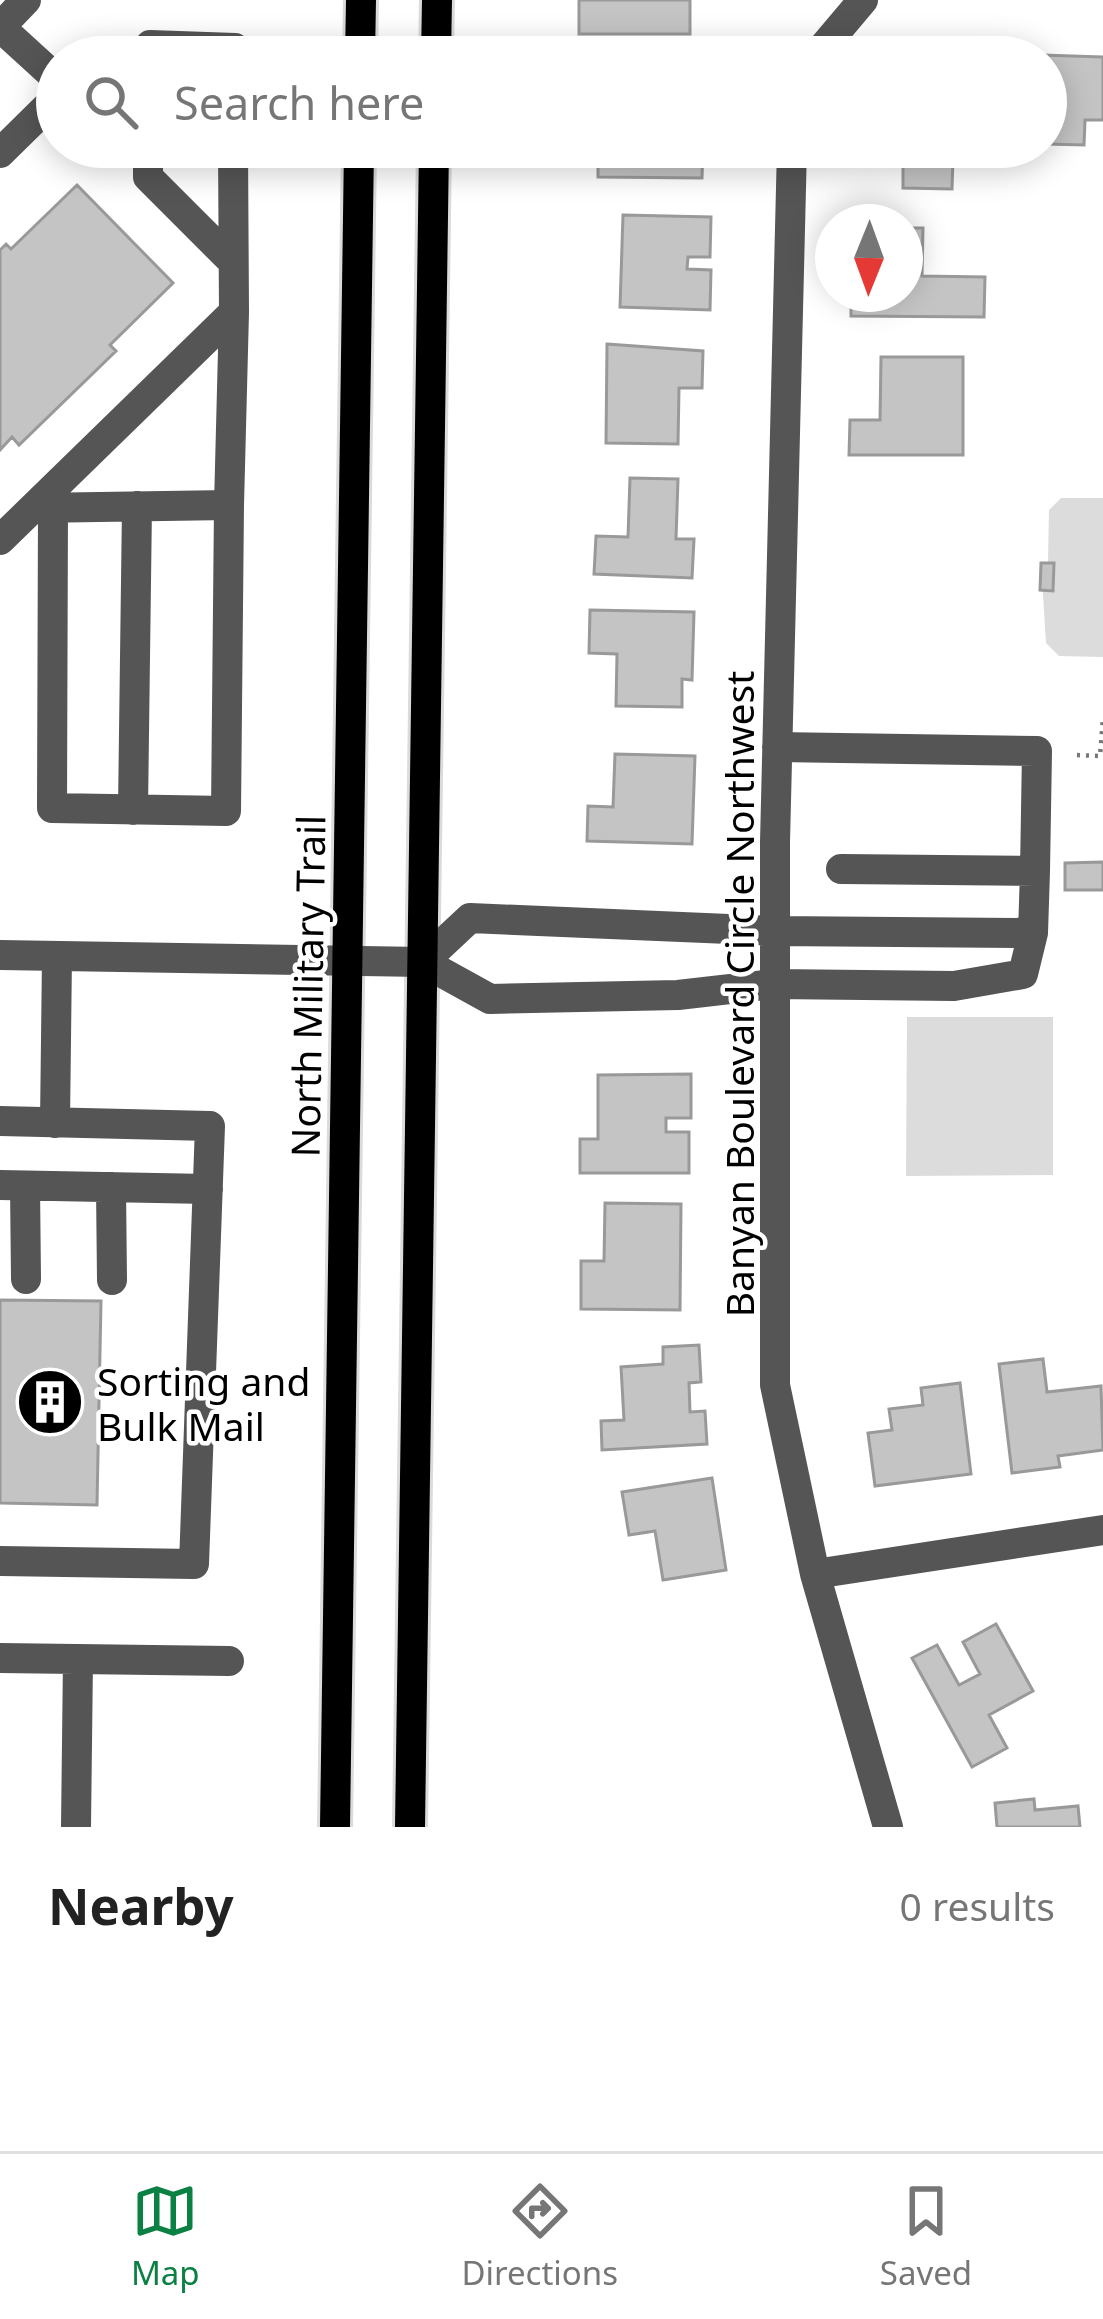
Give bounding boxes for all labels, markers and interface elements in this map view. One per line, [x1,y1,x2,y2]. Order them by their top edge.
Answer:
search box [36,36,1067,168]
icon: search [78,69,144,135]
text: Search here [174,72,424,133]
north arrow [815,204,923,312]
street label: Banyan Boulevard Circle Northwest [712,671,765,1317]
street label: North Military Trail [278,814,336,1158]
place label: Sorting and Bulk Mail [97,1354,310,1452]
building icon: Sorting and Bulk Mail [15,1367,85,1437]
text: Nearby [48,1870,234,1940]
text: 0 results [900,1879,1055,1932]
tab: Map [131,2178,200,2295]
tab: Directions [461,2178,618,2295]
tab: Saved [880,2178,972,2295]

